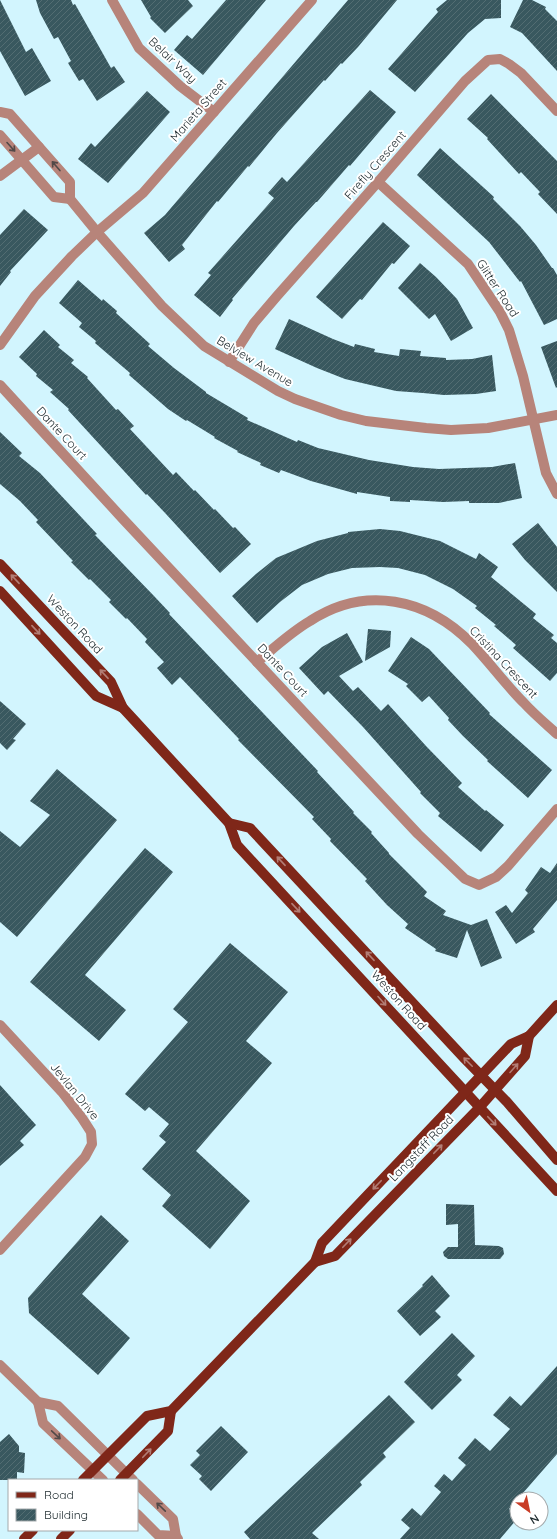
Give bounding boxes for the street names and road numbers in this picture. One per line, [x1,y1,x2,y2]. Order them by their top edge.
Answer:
street label: Belair Way [146,34,200,86]
street label: Marieta Street [167,75,229,145]
street label: Firefly Crescent [341,128,409,202]
street label: Glitter Road [474,256,522,320]
street label: Belview Avenue [214,332,296,390]
street label: Dante Court [33,403,91,463]
street label: Weston Road [44,591,106,657]
street label: Cristina Crescent [467,623,541,701]
street label: Dante Court [254,640,312,700]
street label: Weston Road [368,967,430,1033]
street label: Jevlan Drive [47,1059,103,1123]
street label: Langstaff Road [386,1112,456,1184]

